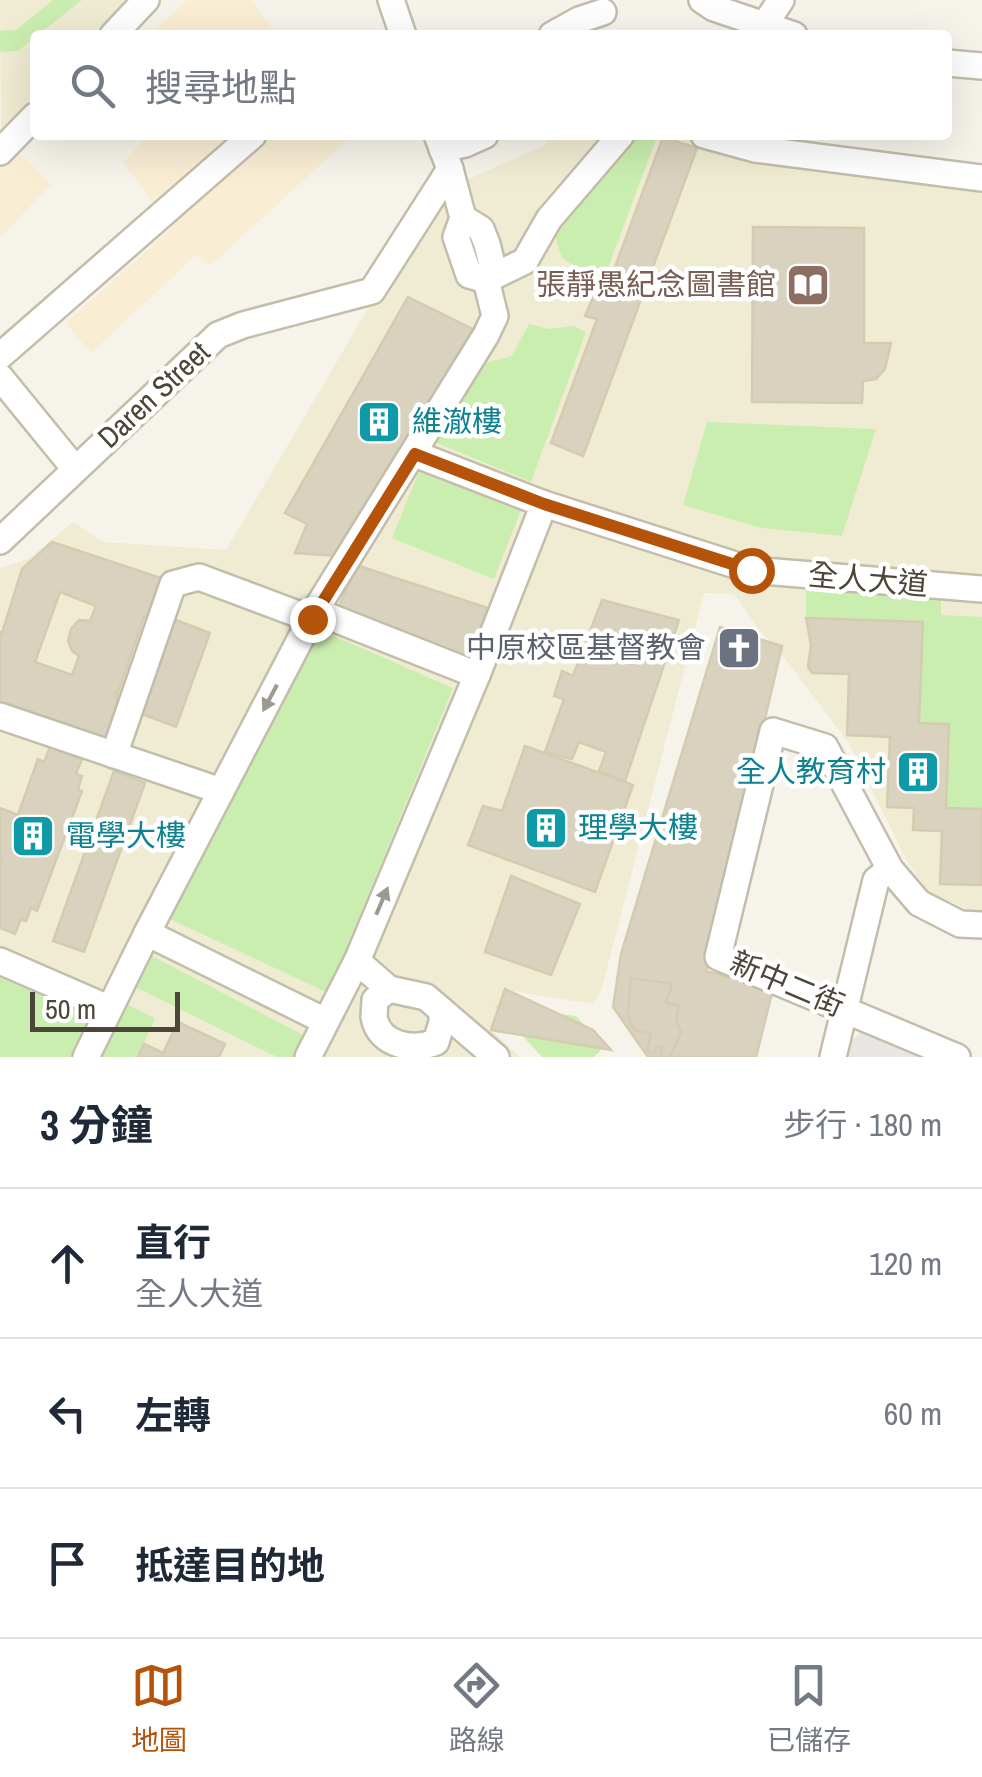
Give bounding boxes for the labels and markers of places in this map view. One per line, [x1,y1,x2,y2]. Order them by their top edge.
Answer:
library icon: 張靜愚紀念圖書館 [785,262,831,308]
place label: 張靜愚紀念圖書館 [536,264,776,304]
building icon: 維澈樓 [356,399,402,445]
place label: 維澈樓 [412,401,502,441]
church icon: 中原校區基督教會 [716,625,762,671]
place label: 中原校區基督教會 [466,627,706,667]
building icon: 全人教育村 [895,749,941,795]
place label: 全人教育村 [736,751,886,791]
building icon: 理學大樓 [523,805,569,851]
place label: 理學大樓 [578,807,698,847]
building icon: 電學大樓 [10,813,56,859]
place label: 電學大樓 [66,815,186,855]

